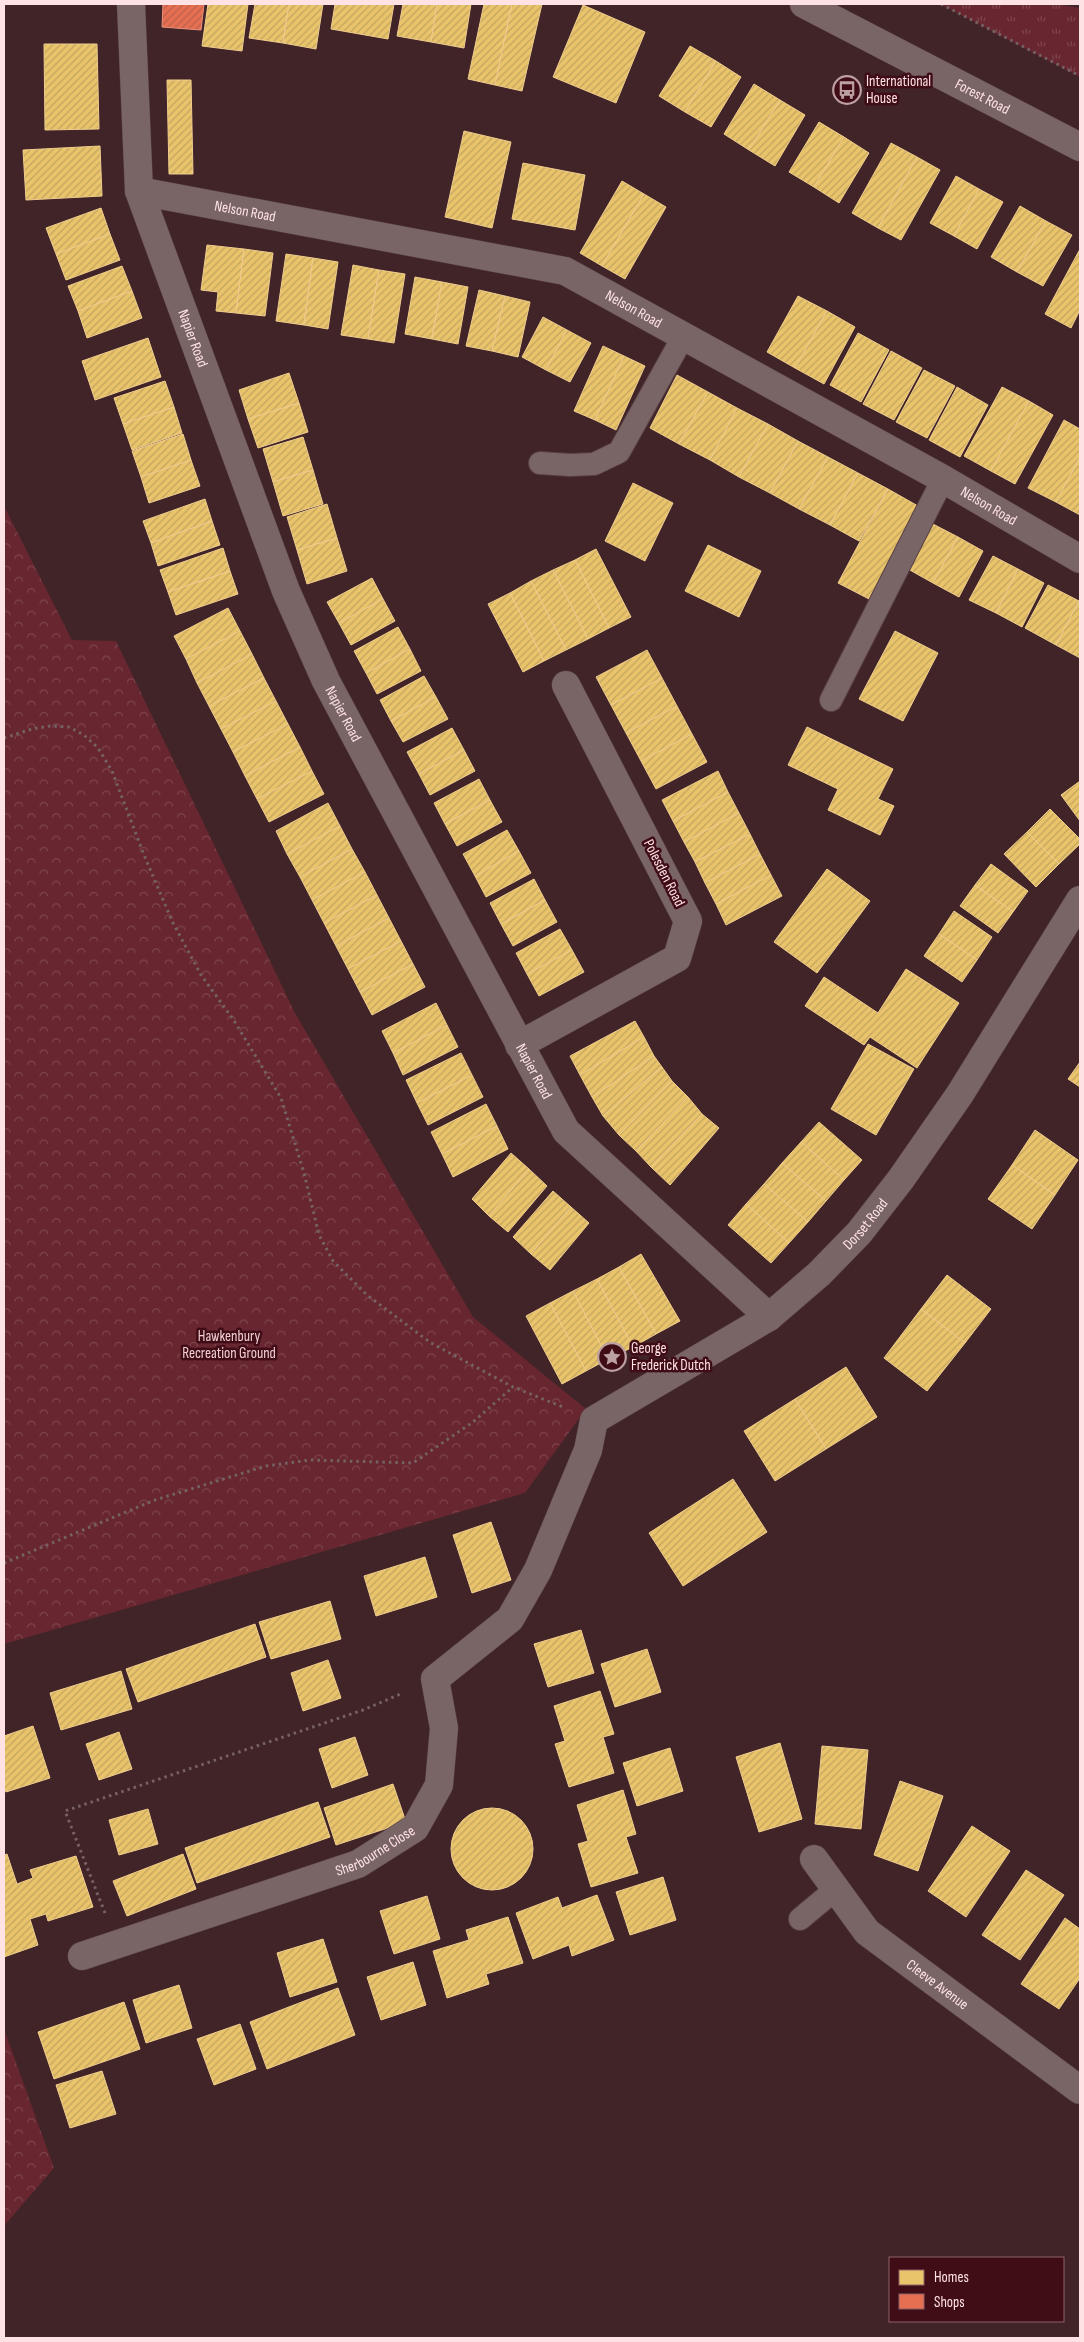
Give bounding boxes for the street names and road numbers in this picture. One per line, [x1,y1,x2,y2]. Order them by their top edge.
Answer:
street label: Forest Road [952,74,1013,119]
street label: Nelson Road [213,196,277,226]
street label: Nelson Road [602,286,666,332]
street label: Napier Road [174,307,212,370]
street label: Nelson Road [957,482,1020,530]
street label: Napier Road [321,683,366,745]
street label: Polesden Road [639,836,689,910]
street label: Napier Road [512,1040,557,1102]
street label: Dorset Road [839,1194,892,1254]
street label: Sherbourne Close [333,1821,418,1880]
street label: Cleeve Avenue [903,1955,972,2014]

